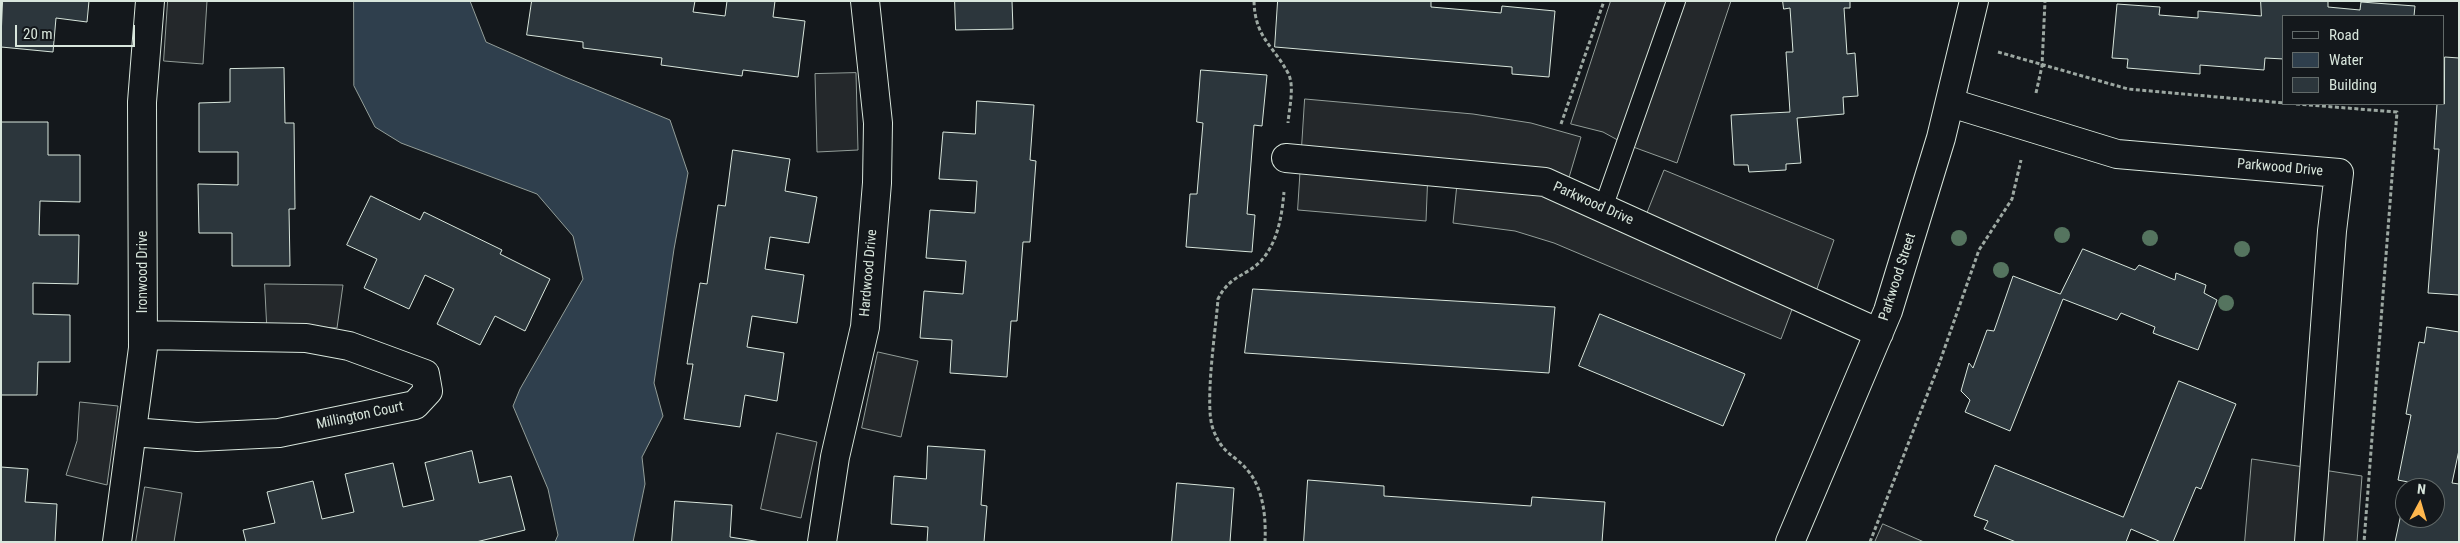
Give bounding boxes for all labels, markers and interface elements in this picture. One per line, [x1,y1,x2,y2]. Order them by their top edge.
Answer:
scale bar [18,15,138,47]
legend [2282,15,2445,105]
text: 20 m [23,25,53,43]
text: Road [2329,26,2359,44]
text: Water [2329,51,2363,69]
text: Building [2329,76,2377,94]
street label: Parkwood Drive [2236,156,2324,180]
street label: Parkwood Drive [1550,179,1636,229]
street label: Hardwood Drive [857,229,881,317]
street label: Ironwood Drive [135,231,151,313]
street label: Parkwood Street [1876,231,1920,323]
street label: Millington Court [315,399,405,433]
north arrow [2395,478,2445,528]
text: N [2416,481,2427,497]

